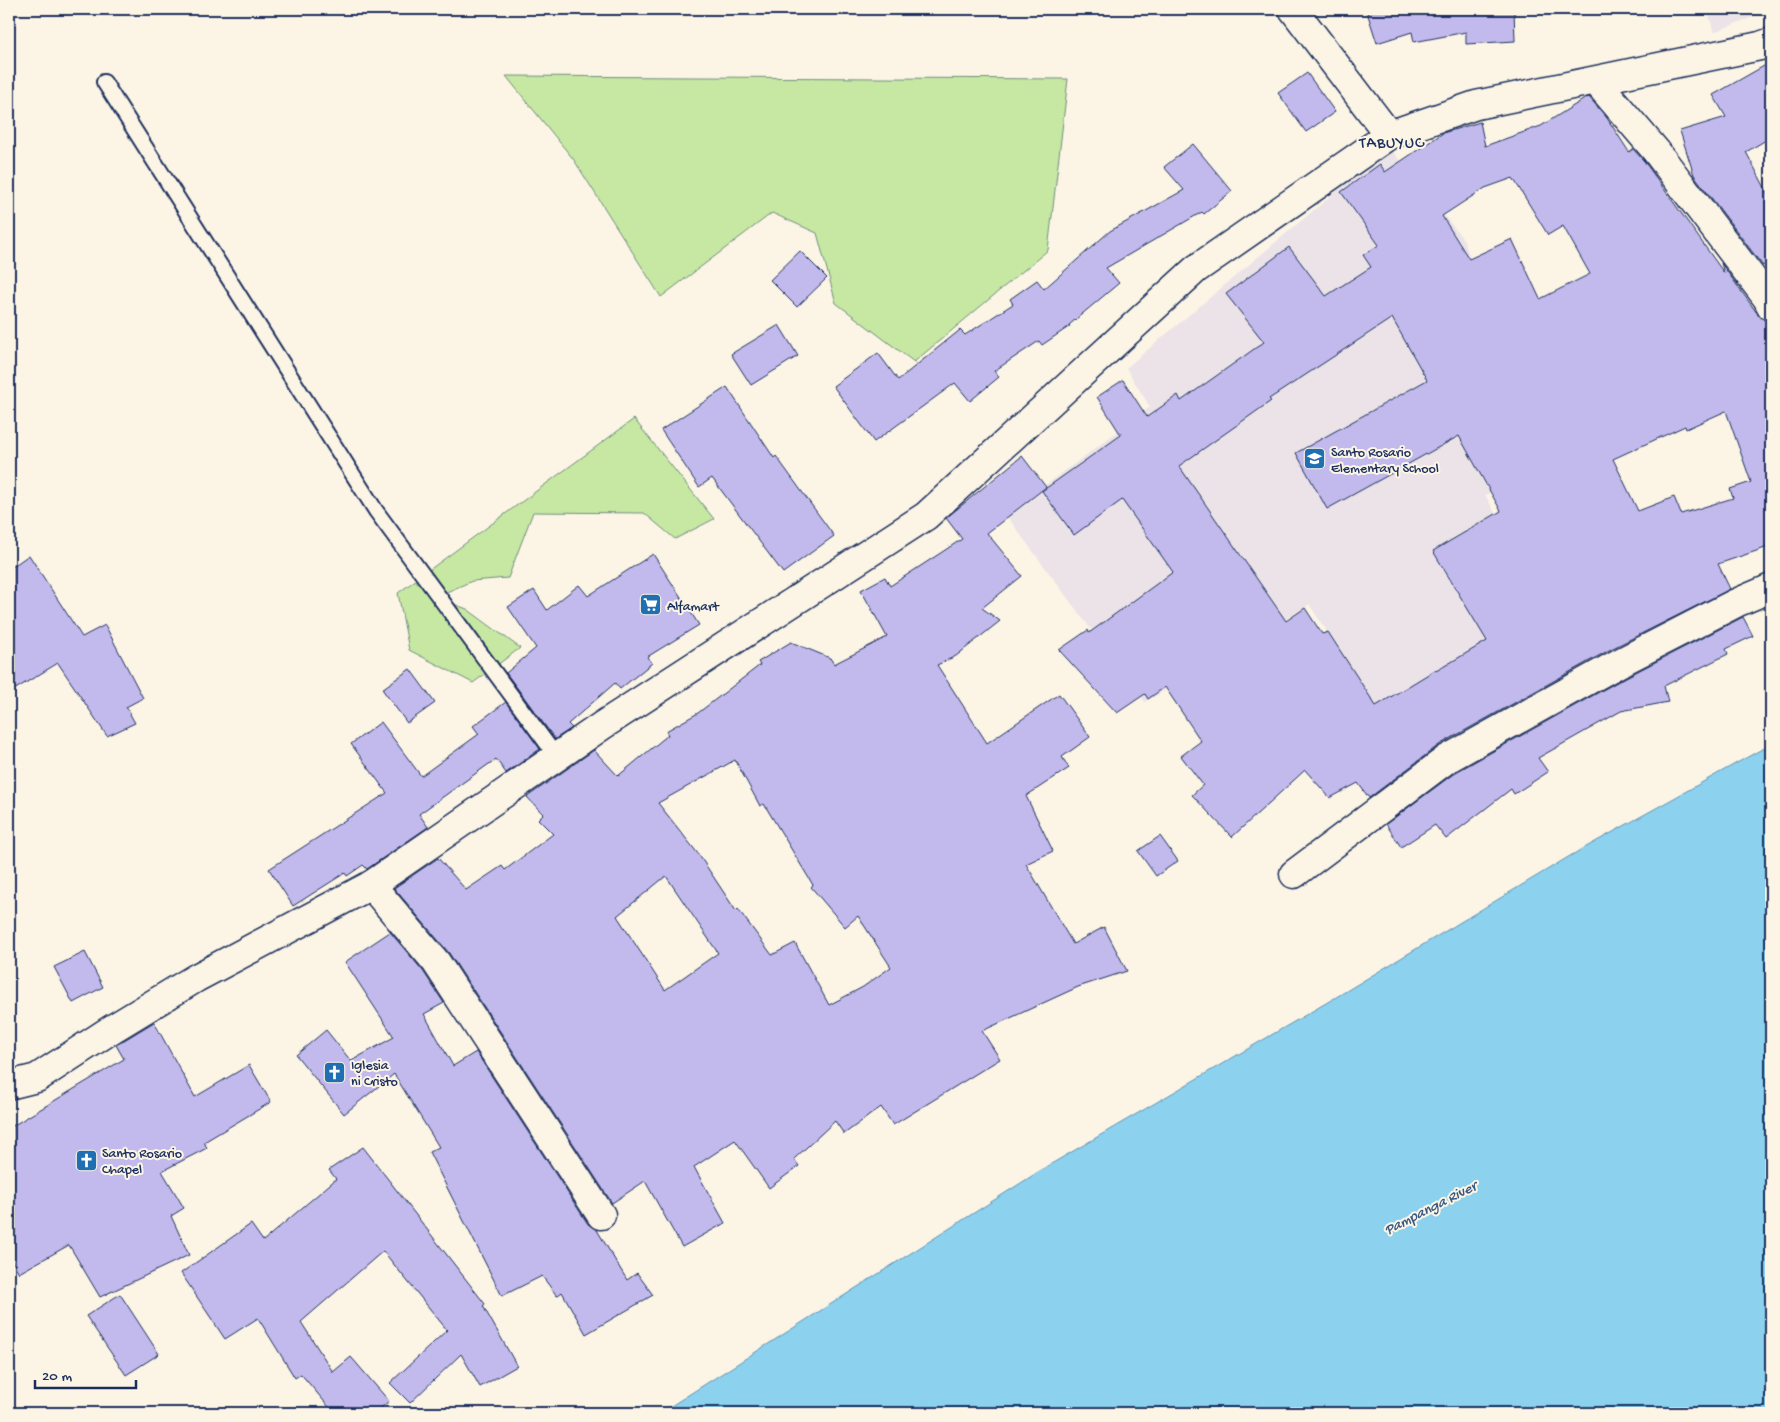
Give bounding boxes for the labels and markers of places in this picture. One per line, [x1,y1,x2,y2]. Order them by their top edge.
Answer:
place label: Santo Rosario Elementary School [1331,445,1439,478]
school or university icon: Santo Rosario Elementary School [1303,447,1327,471]
supermarket icon: Alfamart [639,593,663,617]
place label: Alfamart [667,599,720,616]
place label: Iglesia ni Cristo [351,1058,398,1091]
church icon: Iglesia ni Cristo [323,1060,347,1084]
place label: Santo Rosario Chapel [102,1146,182,1179]
church icon: Santo Rosario Chapel [74,1148,98,1172]

